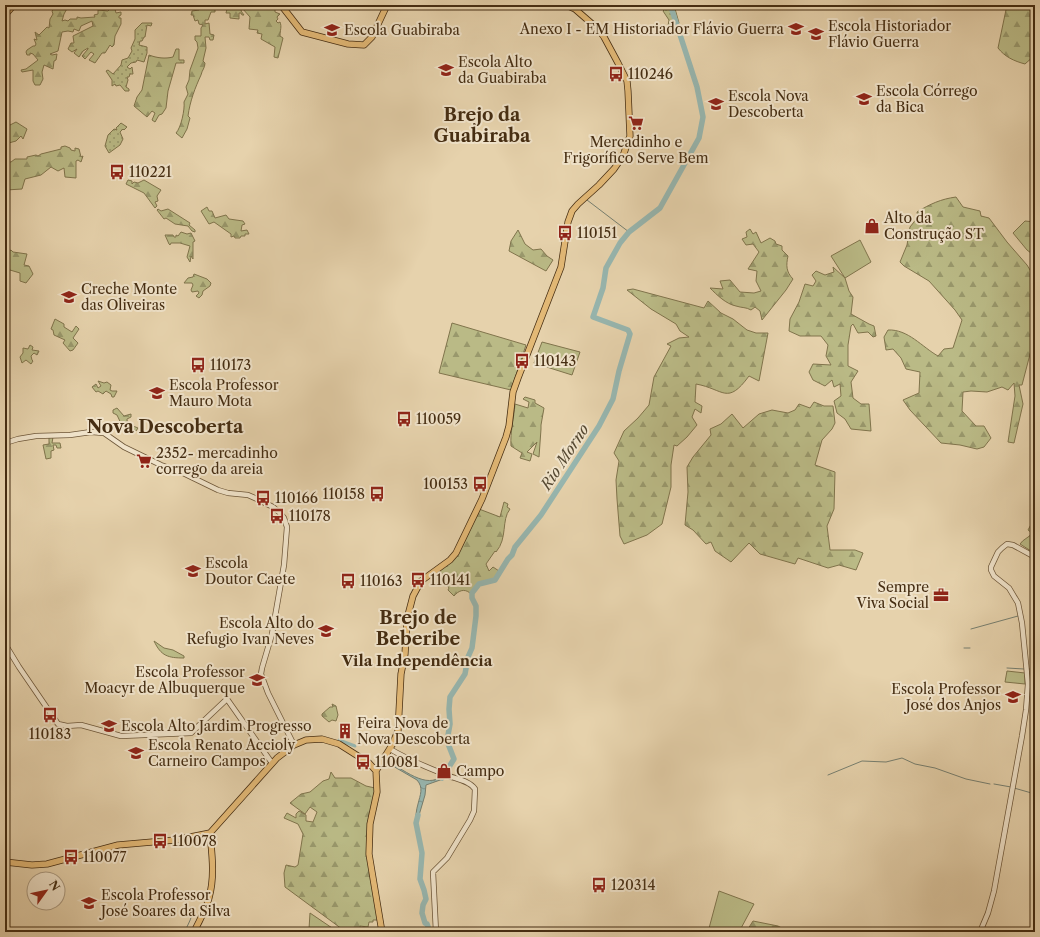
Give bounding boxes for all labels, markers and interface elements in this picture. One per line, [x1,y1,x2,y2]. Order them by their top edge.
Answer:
place label: Escola Historiador Flávio Guerra [828,17,951,51]
place label: Anexo I - EM Historiador Flávio Guerra [519,20,785,38]
school or university icon: Anexo I - EM Historiador Flávio Guerra [787,20,805,38]
school or university icon: Escola Guabiraba [323,21,341,39]
place label: Escola Guabiraba [344,21,460,39]
school or university icon: Escola Historiador Flávio Guerra [807,25,825,43]
place label: Escola Alto da Guabiraba [458,53,547,87]
school or university icon: Escola Alto da Guabiraba [437,61,455,79]
bus stop icon: 110246 [607,65,625,83]
place label: 110246 [628,65,673,83]
place label: Escola Córrego da Bica [876,82,978,116]
place label: Escola Nova Descoberta [728,87,809,121]
school or university icon: Escola Córrego da Bica [855,90,873,108]
school or university icon: Escola Nova Descoberta [707,95,725,113]
district label: Brejo da Guabiraba [434,104,531,147]
supermarket icon: Mercadinho e Frigorífico Serve Bem [627,114,645,132]
place label: Mercadinho e Frigorífico Serve Bem [563,133,709,167]
bus stop icon: 110221 [108,163,126,181]
place label: 110221 [129,163,172,181]
place label: Alto da Construção ST [883,209,984,243]
shop icon: Alto da Construção ST [863,217,881,235]
bus stop icon: 110151 [556,224,574,242]
place label: 110151 [577,224,617,242]
place label: Creche Monte das Oliveiras [81,280,177,314]
school or university icon: Creche Monte das Oliveiras [60,288,78,306]
bus stop icon: 110143 [513,352,531,370]
place label: 110143 [534,352,576,370]
bus stop icon: 110173 [189,356,207,374]
place label: 110173 [210,356,251,374]
place label: Escola Professor Mauro Mota [169,376,279,410]
school or university icon: Escola Professor Mauro Mota [148,384,166,402]
bus stop icon: 110059 [395,410,413,428]
place label: 110059 [416,410,461,428]
district label: Nova Descoberta [87,416,244,438]
water label: Rio Morno [536,420,593,494]
place label: 2352- mercadinho corrego da areia [156,444,278,478]
supermarket icon: 2352- mercadinho corrego da areia [135,452,153,470]
place label: 100153 [423,475,468,493]
bus stop icon: 100153 [471,475,489,493]
place label: 110158 [323,485,365,503]
bus stop icon: 110158 [368,485,386,503]
bus stop icon: 110166 [254,489,272,507]
place label: 110166 [275,489,318,507]
bus stop icon: 110178 [268,507,286,525]
place label: 110178 [289,507,331,525]
place label: Escola Doutor Caete [205,554,295,588]
school or university icon: Escola Doutor Caete [184,562,202,580]
bus stop icon: 110141 [409,571,427,589]
place label: 110141 [430,571,471,589]
bus stop icon: 110163 [339,572,357,590]
place label: 110163 [360,572,402,590]
place label: Sempre Viva Social [856,578,929,612]
office icon: Sempre Viva Social [932,586,950,604]
district label: Brejo de Beberibe [376,607,460,650]
place label: Escola Alto do Refugio Ivan Neves [187,614,314,648]
school or university icon: Escola Alto do Refugio Ivan Neves [317,622,335,640]
district label: Vila Independência [341,651,493,670]
place label: Escola Professor Moacyr de Albuquerque [84,663,245,697]
school or university icon: Escola Professor Moacyr de Albuquerque [248,671,266,689]
place label: Escola Professor José dos Anjos [891,680,1001,714]
school or university icon: Escola Professor José dos Anjos [1004,688,1022,706]
bus stop icon: 110183 [41,706,59,724]
place label: Feira Nova de Nova Descoberta [357,714,471,748]
school or university icon: Escola Alto Jardim Progresso [100,717,118,735]
place label: Escola Alto Jardim Progresso [121,717,312,735]
building icon: Feira Nova de Nova Descoberta [336,722,354,740]
place label: 110183 [29,725,71,743]
place label: Escola Renato Accioly Carneiro Campos [148,736,295,770]
school or university icon: Escola Renato Accioly Carneiro Campos [127,744,145,762]
bus stop icon: 110081 [354,753,372,771]
place label: 110081 [375,753,419,771]
shop icon: Campo [435,762,453,780]
place label: Campo [456,762,504,780]
bus stop icon: 110078 [151,832,169,850]
place label: 110078 [172,832,217,850]
bus stop icon: 110077 [62,848,80,866]
place label: 110077 [83,848,126,866]
north arrow [26,871,66,911]
bus stop icon: 120314 [590,876,608,894]
place label: 120314 [611,876,656,894]
text: N [46,878,63,894]
place label: Escola Professor José Soares da Silva [99,886,231,920]
school or university icon: Escola Professor José Soares da Silva [80,894,98,912]

